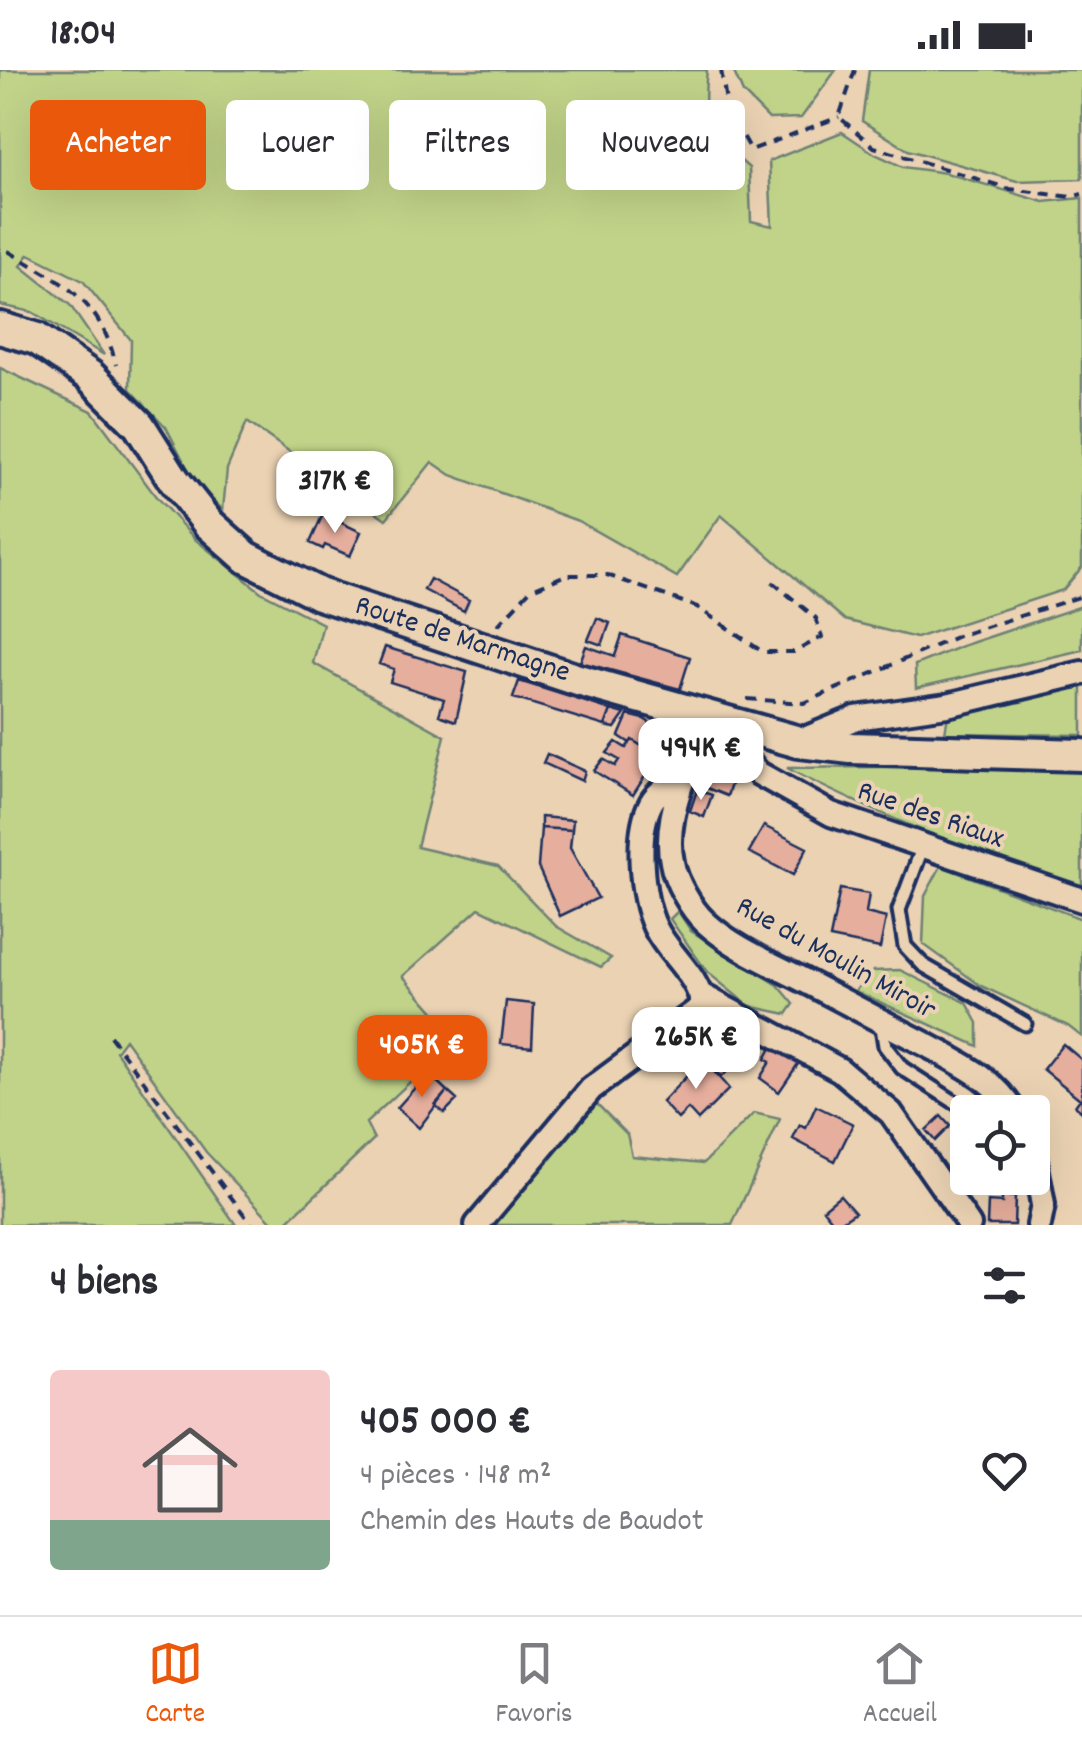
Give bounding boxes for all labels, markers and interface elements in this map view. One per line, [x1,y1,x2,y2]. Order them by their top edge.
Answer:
text: 18:04 [50,8,116,63]
chip: Acheter [30,100,206,190]
chip: Louer [226,100,369,190]
chip: Filtres [389,100,546,190]
chip: Nouveau [566,100,745,190]
pin: 317K € [254,451,416,536]
text: 317K € [298,460,372,506]
street label: Route de Marmagne [349,586,575,696]
pin: 494K € [620,718,782,803]
text: 494K € [660,727,742,773]
street label: Rue des Riaux [851,772,1009,862]
street label: Rue du Moulin Miroir [727,887,943,1033]
pin: 265K € [615,1007,777,1092]
pin: 405K € [341,1015,503,1100]
text: 265K € [654,1016,738,1062]
text: 405K € [379,1024,465,1070]
map controls [950,1095,1050,1195]
button: locate [950,1095,1050,1195]
text: 4 biens [50,1255,159,1315]
icon: filters [977,1258,1032,1313]
text: 405 000 € [360,1394,531,1454]
icon: home [130,1410,250,1530]
icon: heart [977,1443,1032,1498]
text: 4 pièces · 148 m² [360,1454,552,1500]
text: Chemin des Hauts de Baudot [360,1500,704,1546]
tab: Carte [145,1636,205,1736]
tab: Favoris [495,1636,573,1736]
tab: Accueil [863,1636,937,1736]

